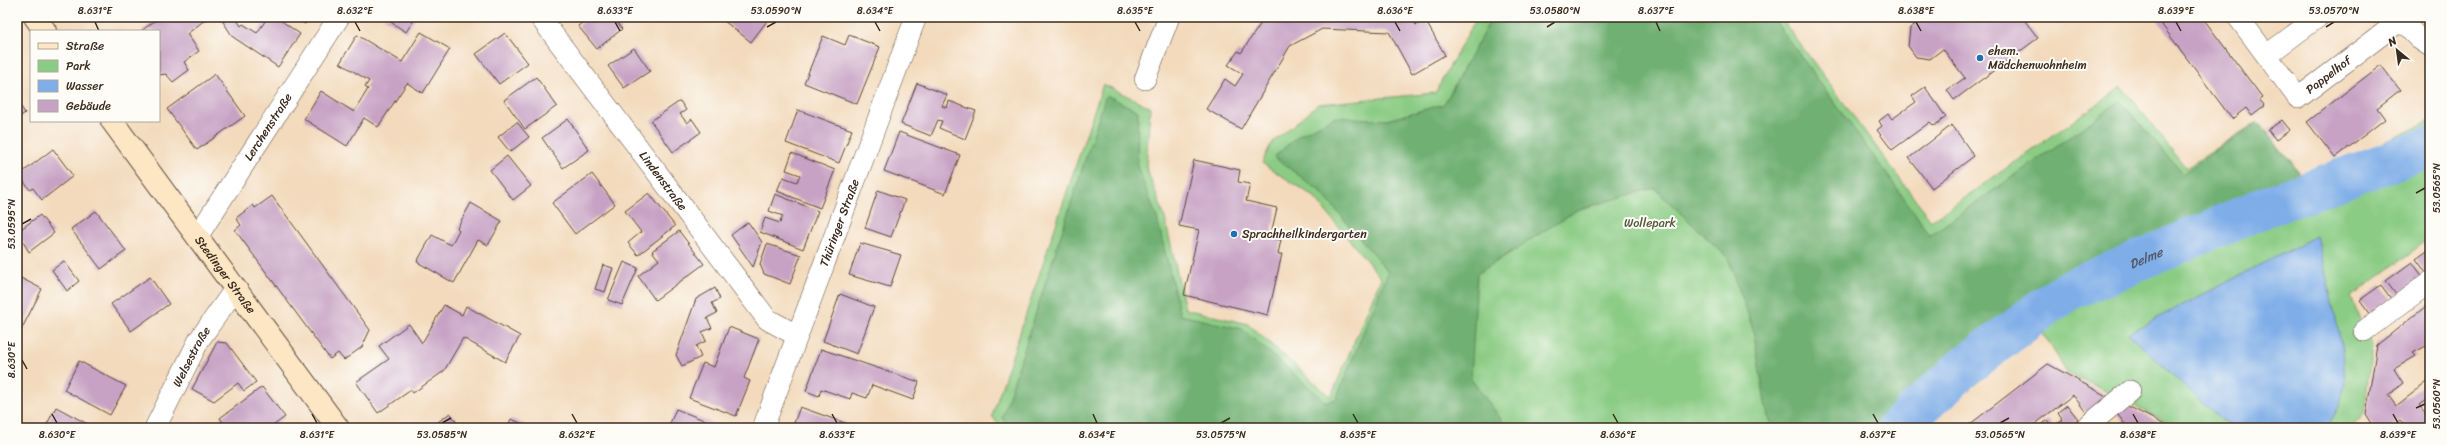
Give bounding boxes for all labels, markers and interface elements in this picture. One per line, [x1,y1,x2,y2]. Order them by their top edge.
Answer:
text: 8.631°E [78,2,114,20]
text: 8.632°E [337,2,374,20]
text: 8.633°E [597,2,634,20]
text: 53.0590°N [751,2,801,20]
text: 8.634°E [857,2,895,20]
text: 8.635°E [1117,2,1155,20]
text: 8.636°E [1377,2,1414,20]
text: 53.0580°N [1530,2,1580,20]
text: 8.637°E [1638,2,1675,20]
text: 8.638°E [1898,2,1935,20]
text: 8.639°E [2158,2,2196,20]
text: 53.0570°N [2309,2,2359,20]
legend [30,30,160,122]
north arrow [2377,30,2417,70]
text: N [2384,31,2401,52]
text: Straße [66,35,104,57]
place label: ehem. Mädchenwohnheim [1988,40,2087,76]
street label: Pappelhof [2301,49,2358,100]
marker: ehem. Mädchenwohnheim [1975,53,1985,63]
text: Park [66,55,91,77]
text: Wasser [66,75,104,97]
street label: Lerchenstraße [238,88,298,165]
text: Gebäude [66,95,111,117]
street label: Lindenstraße [633,146,693,216]
text: 53.0565°N [2428,163,2446,213]
street label: Thüringer Straße [813,176,866,270]
text: 53.0595°N [3,199,21,249]
park label: Wollepark [1624,212,1677,234]
place label: Sprachheilkindergarten [1242,223,1367,245]
marker: Sprachheilkindergarten [1229,229,1239,239]
street label: Stedinger Straße [189,231,262,319]
water label: Delme [2125,240,2167,275]
street label: Welsestraße [166,322,216,391]
text: 8.630°E [3,340,21,378]
text: 53.0560°N [2428,379,2446,429]
text: 8.630°E [39,426,77,444]
text: 8.631°E [300,426,336,444]
text: 53.0585°N [417,426,467,444]
text: 8.632°E [559,426,596,444]
text: 8.633°E [819,426,856,444]
text: 8.634°E [1079,426,1117,444]
text: 53.0575°N [1196,426,1246,444]
text: 8.635°E [1340,426,1378,444]
text: 8.636°E [1600,426,1637,444]
text: 8.637°E [1860,426,1897,444]
text: 53.0565°N [1975,426,2025,444]
text: 8.638°E [2120,426,2157,444]
text: 8.639°E [2380,426,2418,444]

